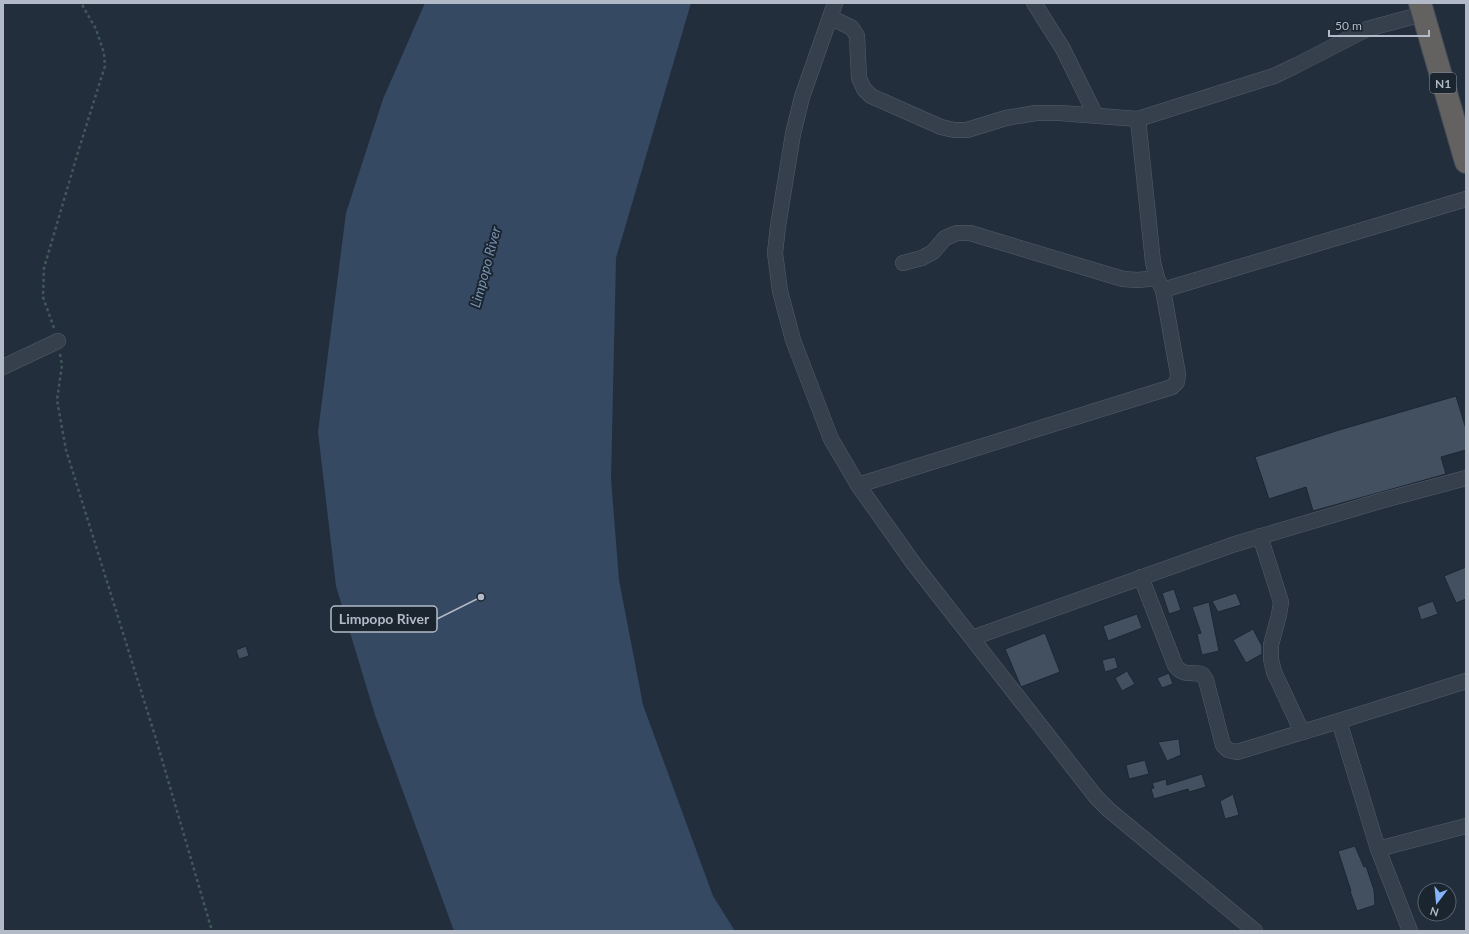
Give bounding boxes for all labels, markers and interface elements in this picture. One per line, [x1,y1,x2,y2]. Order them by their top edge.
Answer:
scale bar [1329,12,1429,38]
text: 50 m [1335,18,1362,33]
road number: N1 [1430,73,1456,93]
water label: Limpopo River [466,225,504,309]
callout: Limpopo River [331,606,437,632]
text: Limpopo River [339,610,430,627]
north arrow [1417,882,1457,922]
text: N [1428,905,1440,920]

